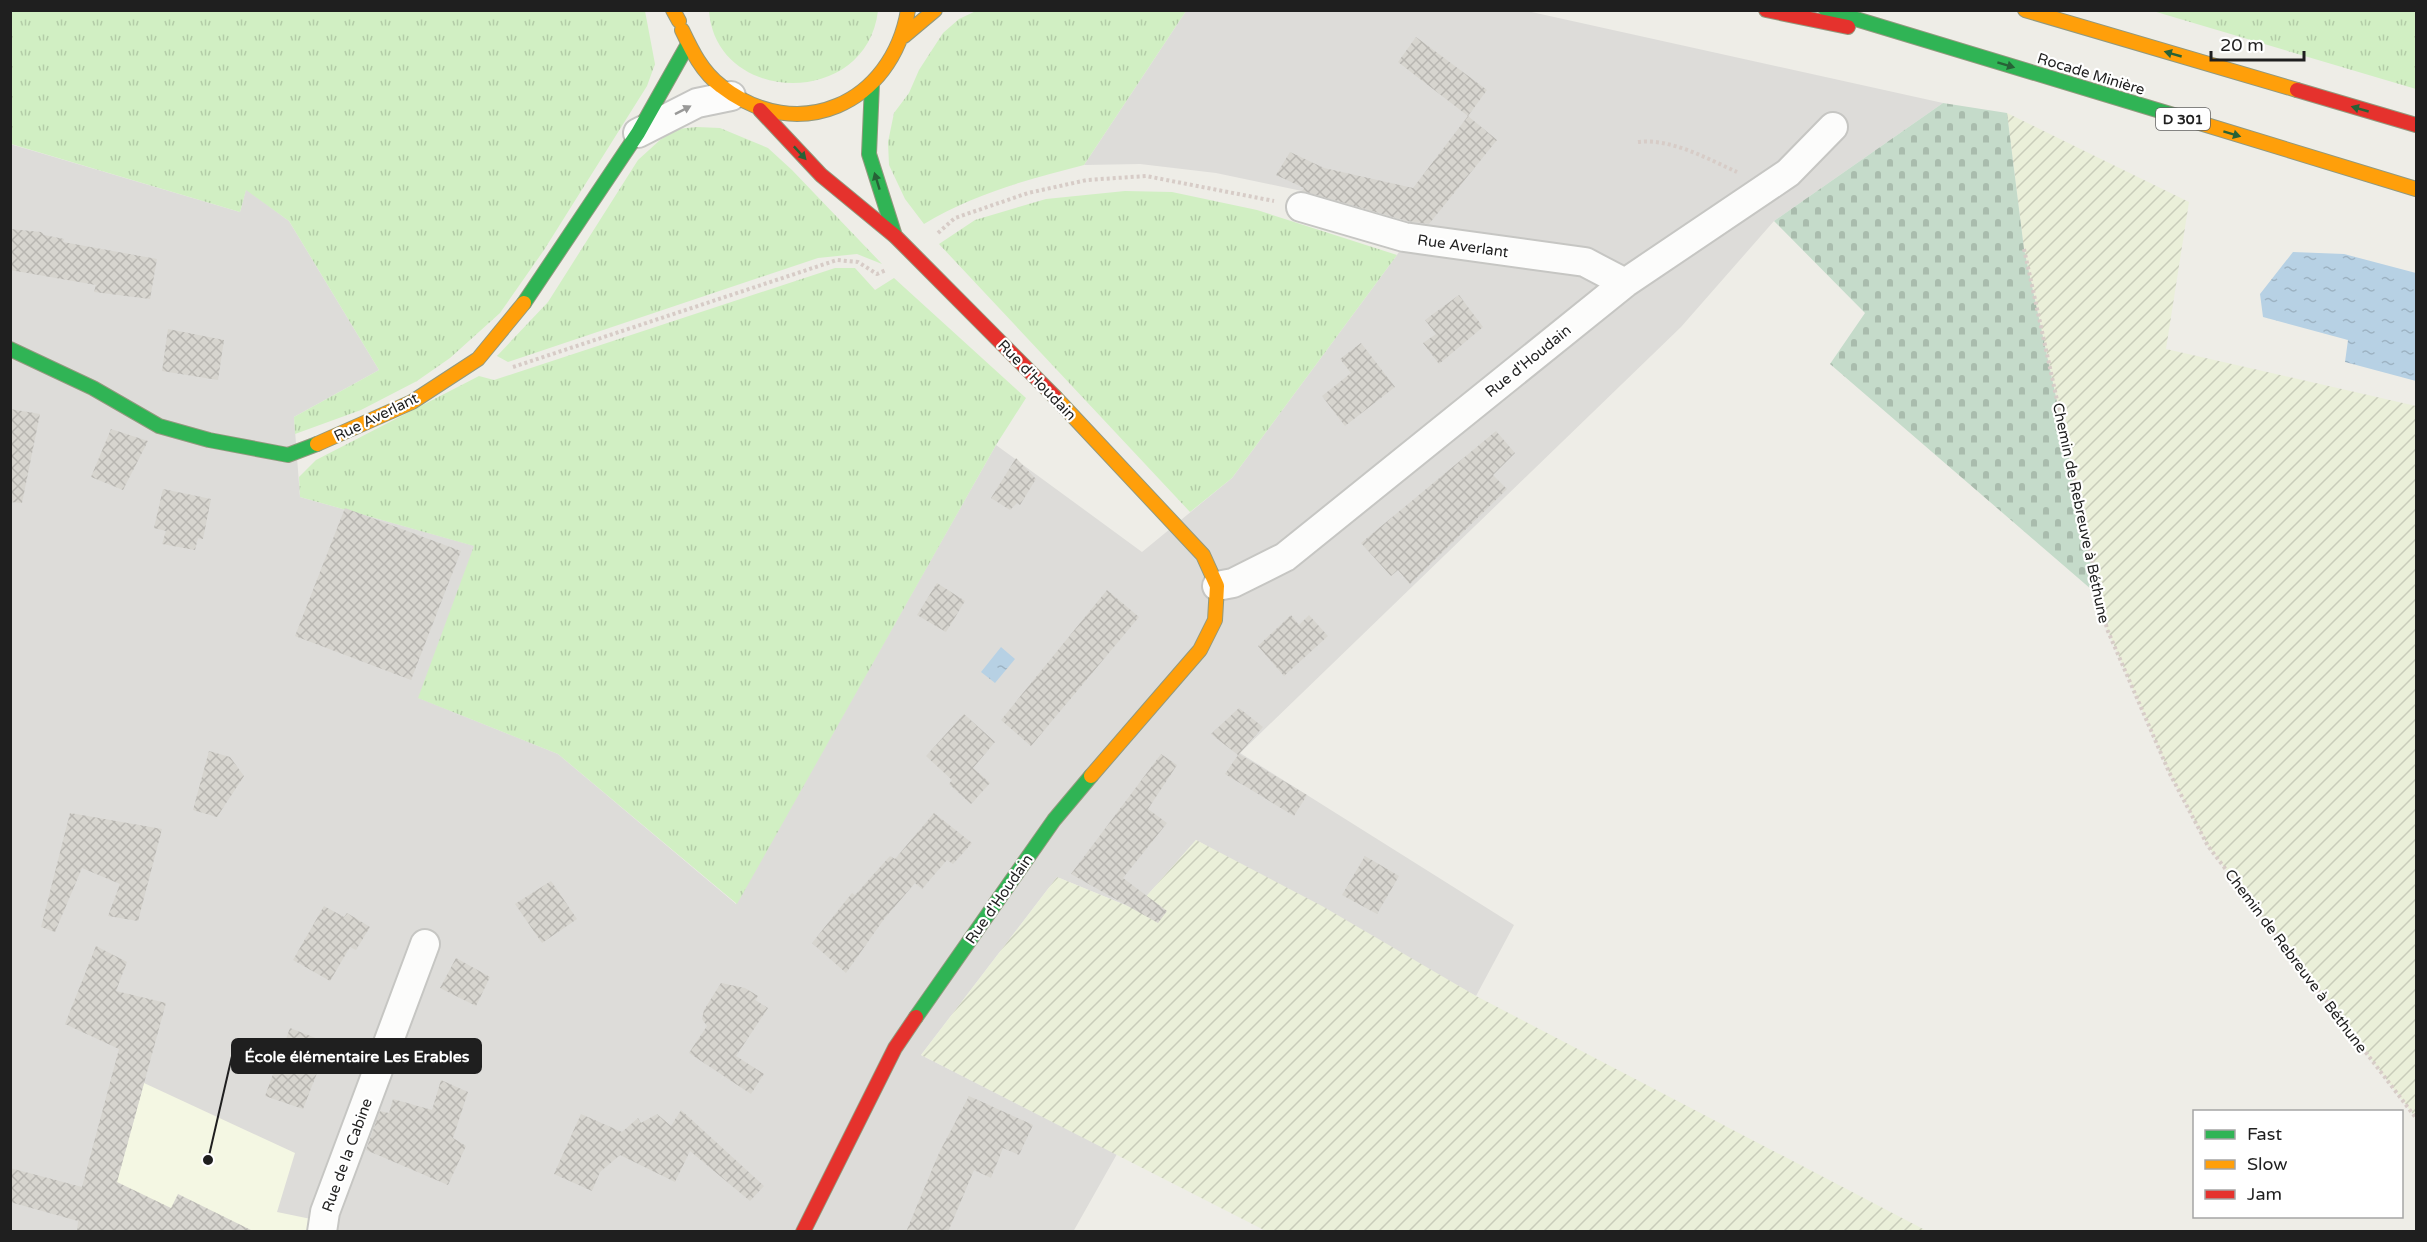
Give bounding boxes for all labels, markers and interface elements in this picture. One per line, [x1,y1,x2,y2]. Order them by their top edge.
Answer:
scale bar [2211,24,2304,62]
text: 20 m [2220,34,2264,56]
street label: Rocade Minière [2035,49,2147,99]
one-way arrow [2164,49,2182,58]
one-way arrow [1997,61,2015,70]
one-way arrow [2351,104,2369,113]
one-way arrow [675,105,692,115]
road number: D 301 [2156,108,2210,130]
one-way arrow [2223,130,2241,140]
one-way arrow [793,145,807,160]
one-way arrow [872,172,881,190]
street label: Rue Averlant [1416,231,1510,261]
street label: Rue d'Houdain [1481,321,1575,401]
street label: Rue d'Houdain [994,336,1080,424]
street label: Rue Averlant [331,389,421,445]
street label: Chemin de Rebreuve à Béthune [2049,401,2113,625]
street label: Rue d'Houdain [961,851,1037,947]
street label: Chemin de Rebreuve à Béthune [2221,866,2371,1056]
callout: École élémentaire Les Erables [232,1039,481,1073]
text: École élémentaire Les Erables [244,1047,470,1067]
street label: Rue de la Cabine [318,1096,376,1214]
legend [2193,1110,2403,1218]
text: Fast [2247,1123,2282,1145]
text: Slow [2247,1153,2288,1175]
text: Jam [2247,1183,2282,1205]

